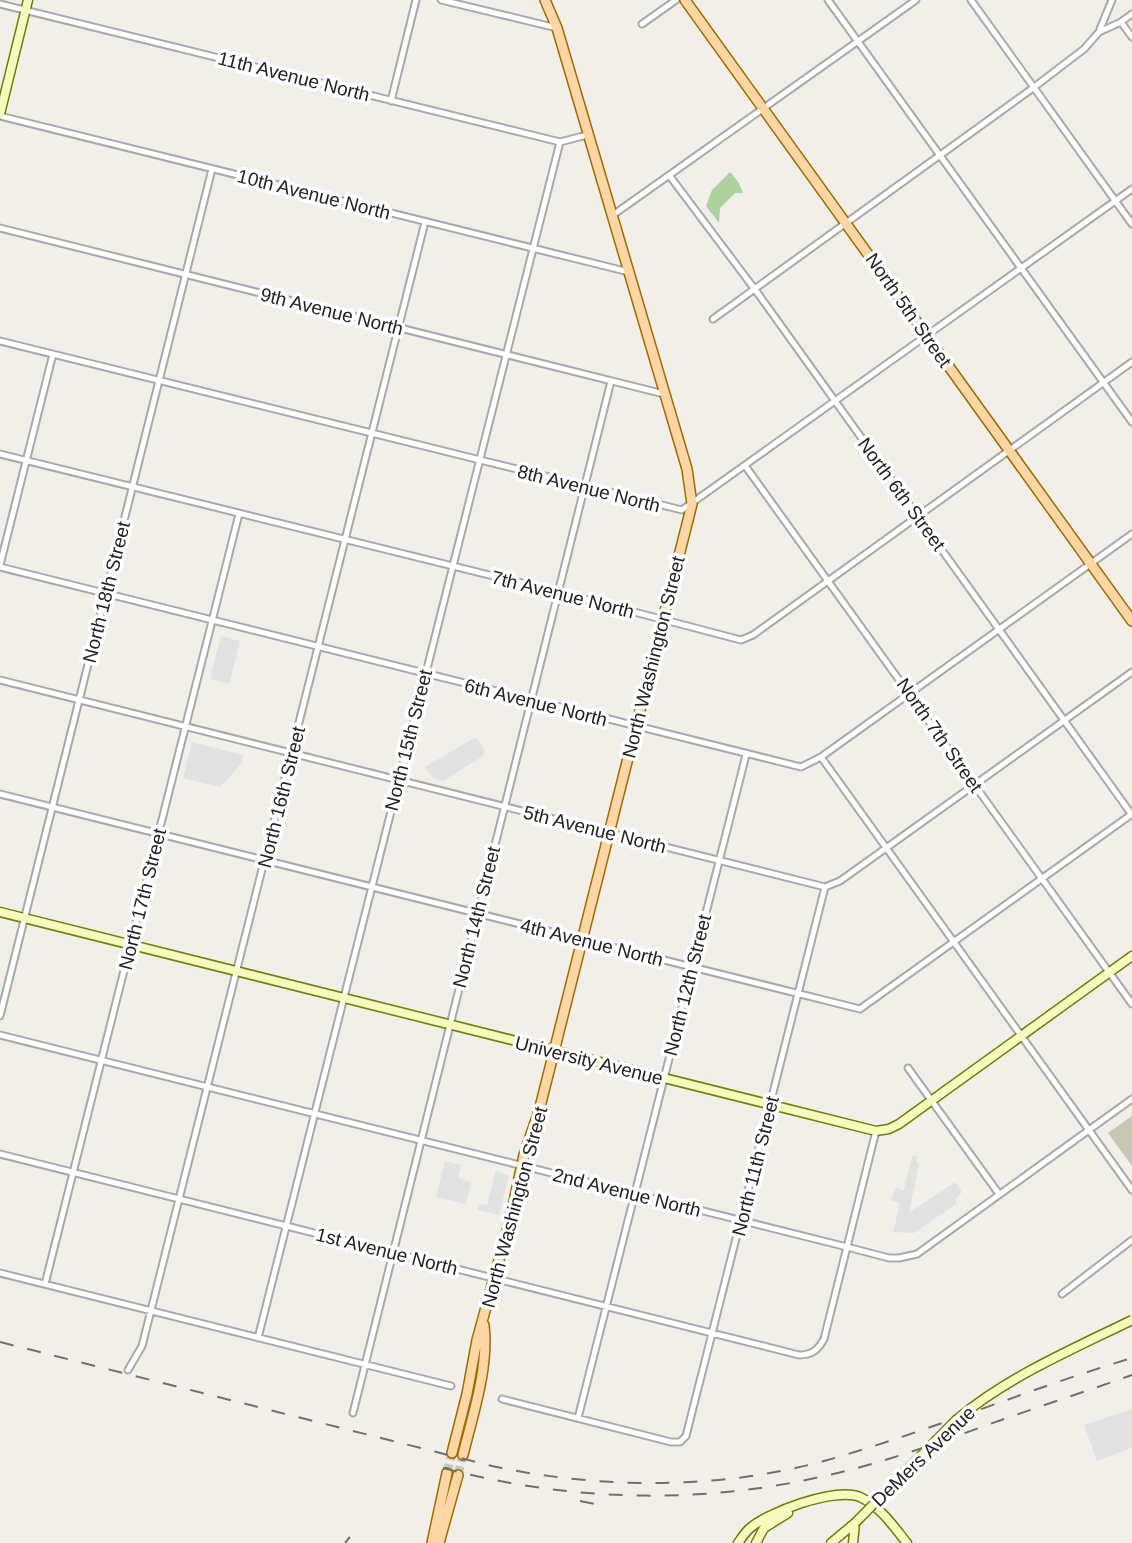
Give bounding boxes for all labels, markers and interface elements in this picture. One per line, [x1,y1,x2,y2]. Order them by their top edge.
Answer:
street label: 11th Avenue North [216,47,372,105]
street label: 10th Avenue North [235,165,393,224]
street label: North 5th Street [862,249,956,372]
street label: 9th Avenue North [258,284,405,339]
street label: North 6th Street [854,434,950,555]
street label: 8th Avenue North [515,461,662,516]
street label: North 18th Street [79,519,134,665]
street label: North Washington Street [618,553,689,760]
street label: 7th Avenue North [489,567,636,622]
street label: North 15th Street [381,667,436,813]
street label: North 7th Street [893,674,987,797]
street label: 6th Avenue North [462,675,609,730]
street label: North 16th Street [254,724,309,870]
street label: 5th Avenue North [521,802,668,857]
street label: North 17th Street [115,826,170,972]
street label: North 14th Street [449,844,504,990]
street label: North 12th Street [660,912,715,1058]
street label: 4th Avenue North [518,915,665,970]
street label: University Avenue [513,1032,665,1089]
street label: North 11th Street [728,1093,783,1238]
street label: North Washington Street [478,1104,552,1310]
street label: 2nd Avenue North [551,1164,703,1221]
street label: 1st Avenue North [314,1224,460,1279]
street label: DeMers Avenue [868,1402,979,1511]

